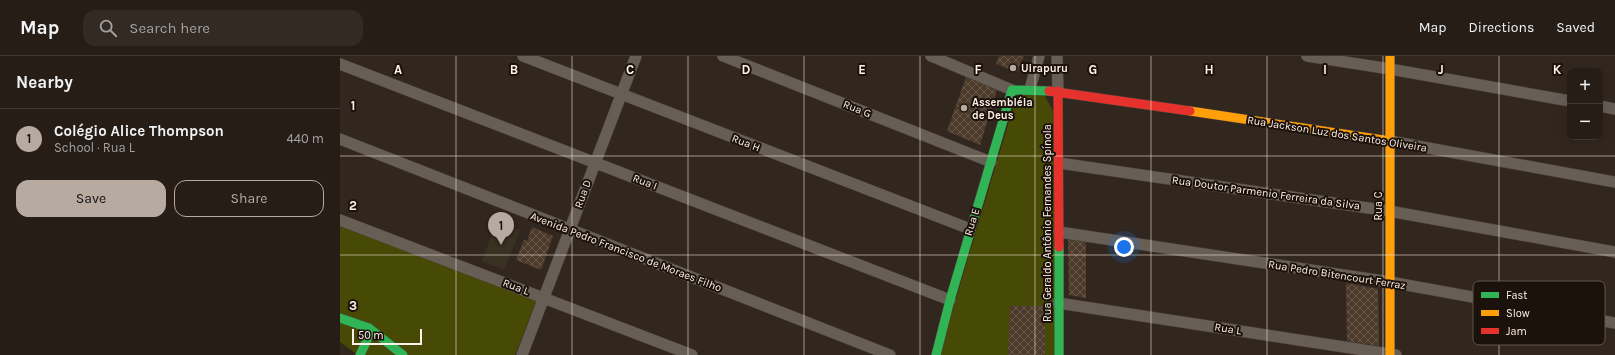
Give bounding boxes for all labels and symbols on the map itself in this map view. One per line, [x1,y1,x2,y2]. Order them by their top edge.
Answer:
text: A [394,62,402,77]
text: B [510,62,518,77]
text: C [626,62,634,77]
text: D [742,62,751,77]
text: E [858,62,866,77]
text: F [974,62,982,77]
place label: Uirapuru [1021,62,1068,75]
text: G [1089,62,1097,77]
text: H [1204,62,1214,77]
text: I [1323,62,1327,77]
text: J [1438,62,1444,77]
text: K [1553,62,1562,77]
marker: Uirapuru [1008,63,1018,73]
place label: Assembléia de Deus [972,96,1033,122]
text: 1 [351,98,355,113]
street label: Rua G [841,98,873,120]
marker: Assembléia de Deus [959,103,969,113]
street label: Rua Jackson Luz dos Santos Oliveira [1246,113,1428,155]
street label: Rua Geraldo Antônio Fernandes Spínola [1041,124,1054,322]
street label: Rua H [730,132,762,154]
street label: Rua I [631,171,659,193]
street label: Rua Doutor Parmenio Ferreira da Silva [1171,173,1361,213]
street label: Rua D [572,178,594,210]
street label: Rua C [1372,191,1385,220]
text: 2 [349,198,357,213]
street label: Rua E [962,207,982,237]
street label: Avenida Pedro Francisco de Moraes Filho [529,209,723,295]
pin: 1 [488,212,514,245]
your location [1114,237,1134,257]
street label: Rua Pedro Bitencourt Ferraz [1267,258,1407,292]
street label: Rua L [501,276,532,298]
legend [1473,281,1605,345]
text: Fast [1506,289,1527,302]
text: 3 [349,298,357,313]
text: Slow [1506,307,1530,320]
street label: Rua L [1214,320,1243,338]
text: Jam [1506,325,1527,338]
scale bar [352,327,422,346]

